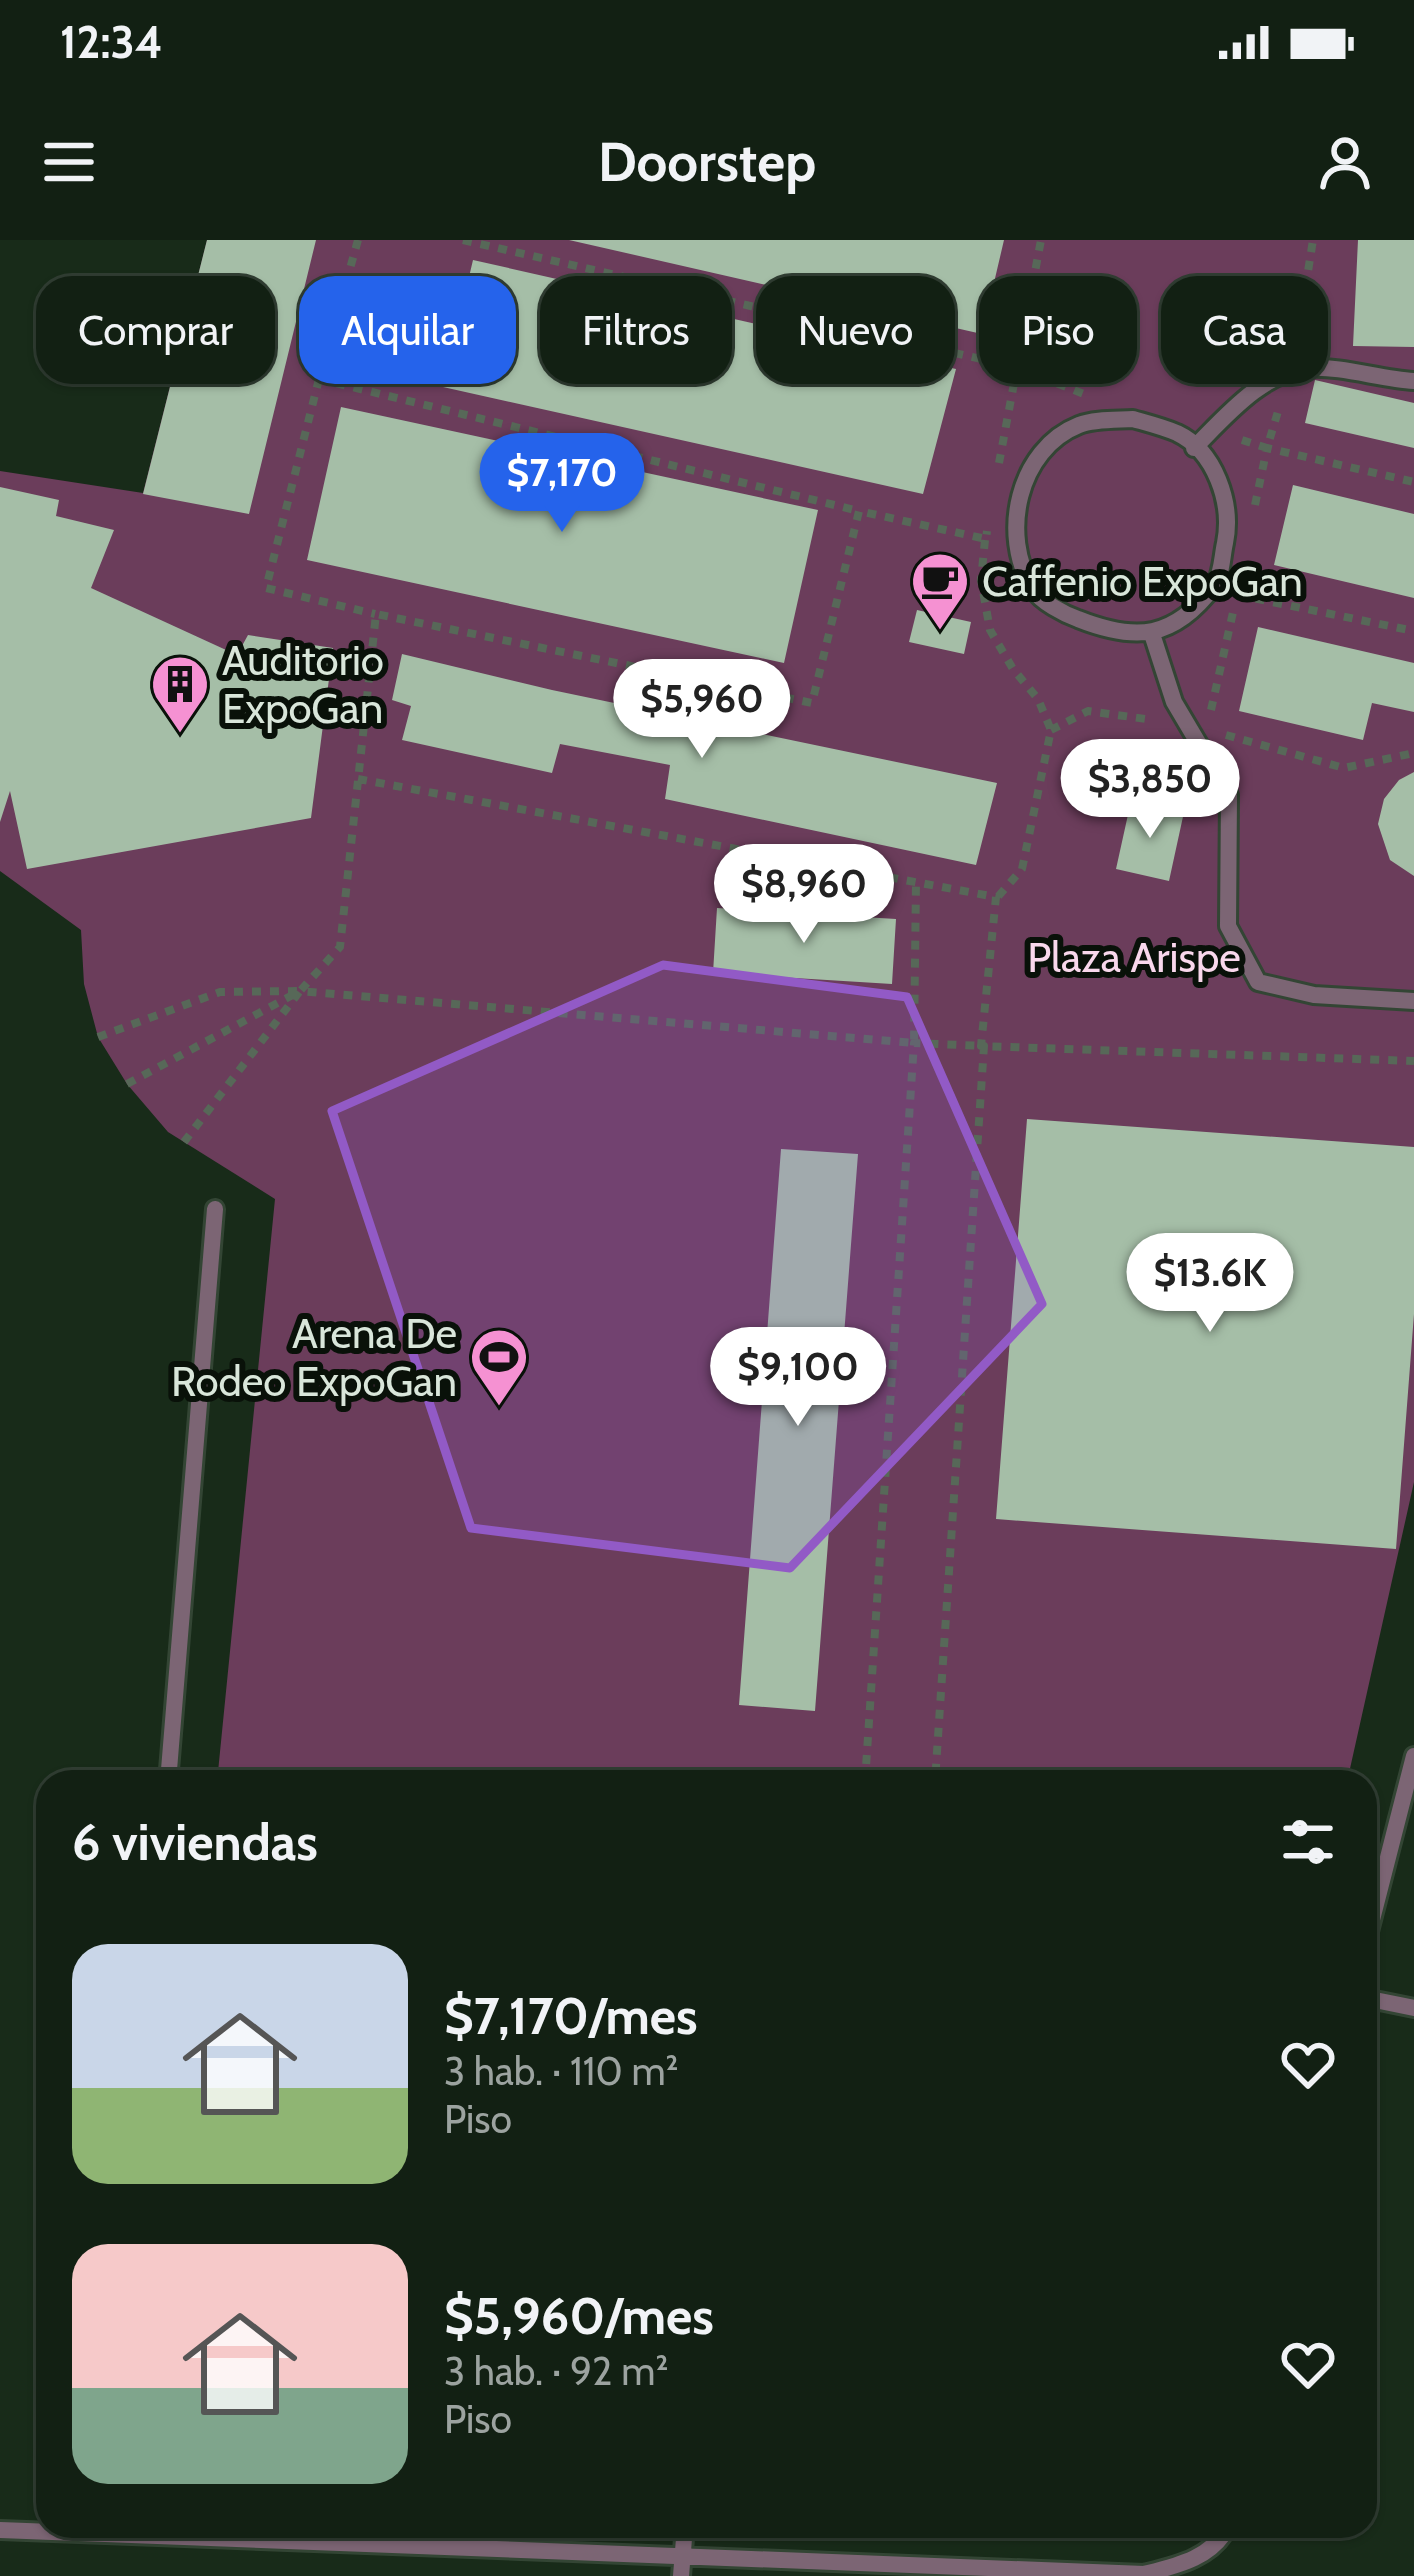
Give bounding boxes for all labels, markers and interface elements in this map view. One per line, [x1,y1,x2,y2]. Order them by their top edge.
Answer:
text: 12:34 [60,15,163,69]
icon: menu [36,129,102,195]
text: Doorstep [598,129,816,195]
icon: person [1312,129,1378,195]
chip: Comprar [36,276,275,384]
chip: Alquilar [299,276,516,384]
chip: Filtros [540,276,732,384]
chip: Nuevo [756,276,955,384]
chip: Piso [979,276,1137,384]
chip: Casa [1161,276,1328,384]
pin: $7,170 [464,433,660,535]
text: $7,170 [507,448,617,496]
cafe icon: Caffenio ExpoGan [909,550,971,632]
place label: Caffenio ExpoGan [982,555,1303,607]
place label: Auditorio ExpoGan [222,634,384,734]
building icon: Auditorio ExpoGan [149,653,211,735]
pin: $5,960 [604,659,800,761]
text: $5,960 [640,674,764,722]
pin: $3,850 [1052,739,1248,841]
text: $3,850 [1088,754,1212,802]
pin: $8,960 [706,844,902,946]
text: $8,960 [741,859,867,907]
park label: Plaza Arispe [1027,931,1241,983]
pin: $13.6K [1112,1233,1308,1335]
text: $13.6K [1153,1248,1267,1296]
place label: Arena De Rodeo ExpoGan [171,1307,457,1407]
sports icon: Arena De Rodeo ExpoGan [468,1326,530,1408]
pin: $9,100 [700,1327,896,1429]
text: $9,100 [737,1342,859,1390]
icon: filters [1275,1809,1341,1875]
text: 6 viviendas [72,1811,318,1873]
text: $7,170/mes [444,1985,698,2047]
icon: home [168,1992,312,2136]
icon: heart [1275,2031,1341,2097]
text: 3 hab. · 110 m² [444,2047,679,2095]
text: Piso [444,2095,512,2143]
text: $5,960/mes [444,2285,714,2347]
icon: home [168,2292,312,2436]
icon: heart [1275,2331,1341,2397]
text: 3 hab. · 92 m² [444,2347,668,2395]
text: Piso [444,2395,512,2443]

